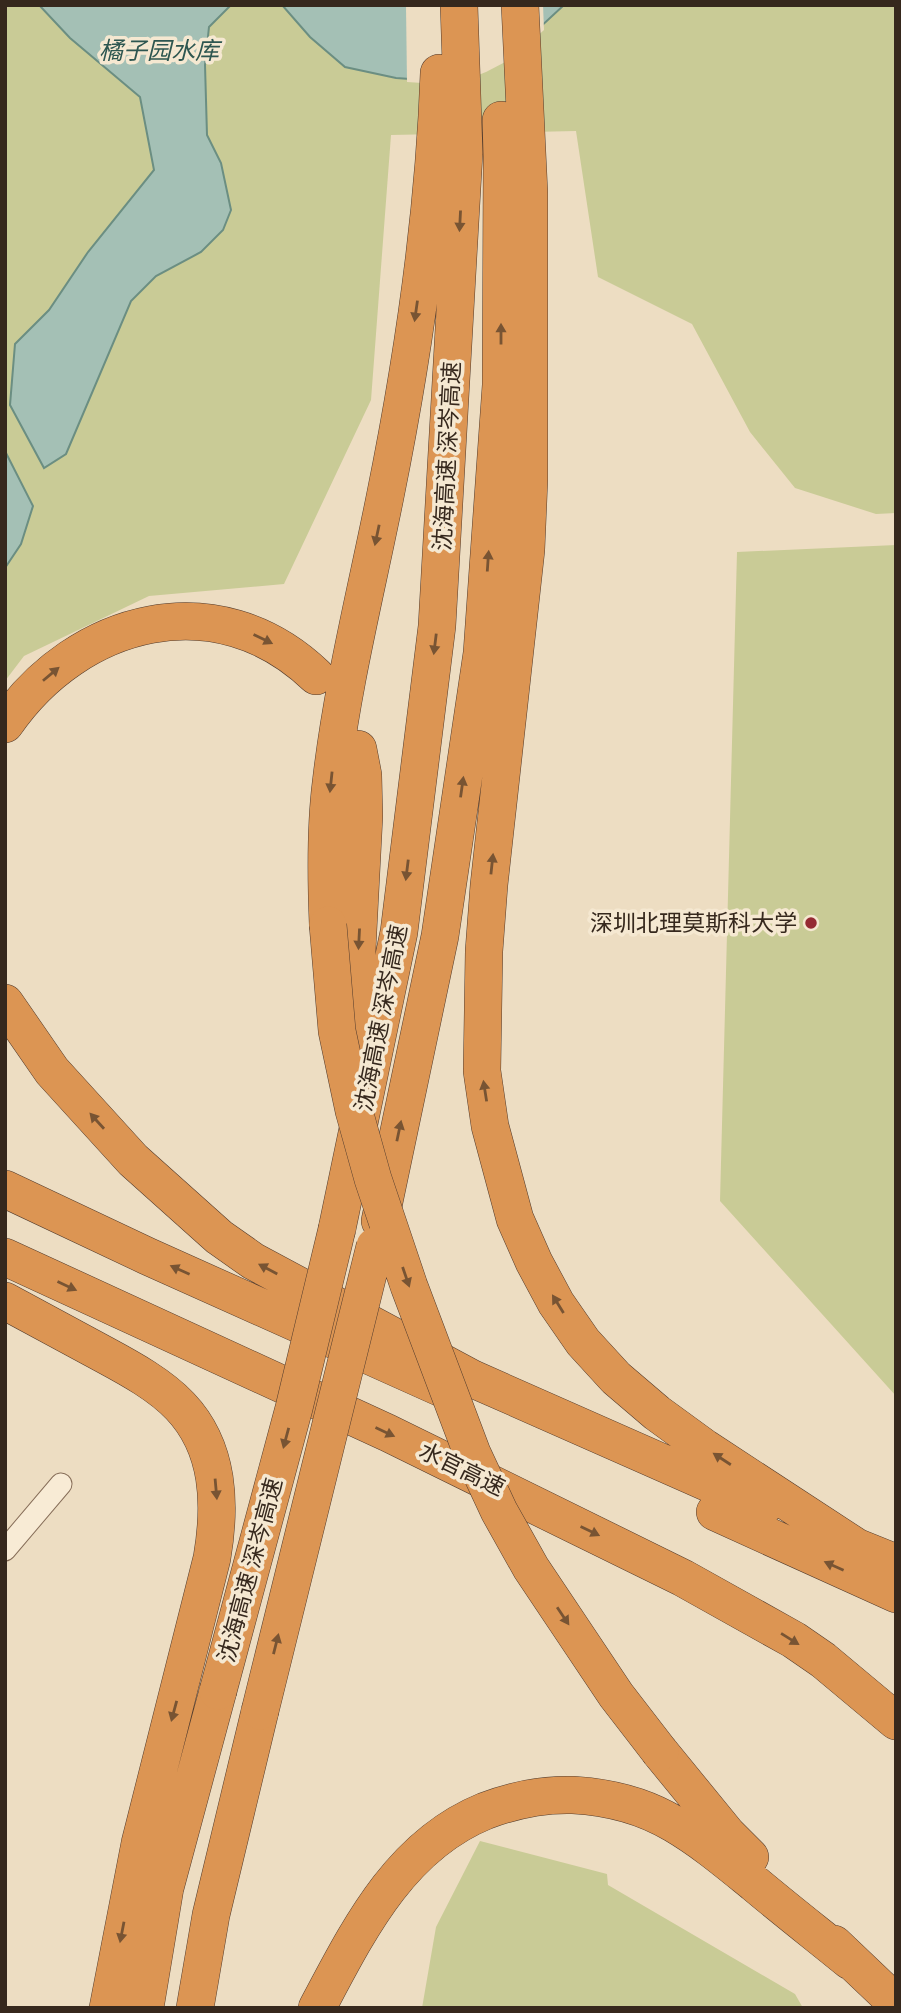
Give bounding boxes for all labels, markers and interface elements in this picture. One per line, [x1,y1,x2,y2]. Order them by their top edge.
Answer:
water label: 橘子园水库 [99,38,223,64]
one-way arrow [455,211,466,233]
one-way arrow [411,300,422,322]
one-way arrow [496,323,507,345]
street label: 沈海高速 深岑高速 [430,361,465,551]
one-way arrow [372,524,383,546]
one-way arrow [483,550,494,572]
one-way arrow [253,633,273,645]
one-way arrow [429,633,440,655]
one-way arrow [42,666,60,681]
one-way arrow [325,772,336,794]
one-way arrow [457,776,468,798]
one-way arrow [486,853,497,875]
one-way arrow [401,859,412,881]
place label: 深圳北理莫斯科大学 [590,911,797,936]
marker: 深圳北理莫斯科大学 [803,915,819,931]
street label: 沈海高速 深岑高速 [351,923,412,1114]
one-way arrow [353,929,364,951]
one-way arrow [479,1080,490,1102]
one-way arrow [89,1112,105,1130]
one-way arrow [394,1120,405,1142]
one-way arrow [259,1263,278,1275]
one-way arrow [170,1264,190,1276]
one-way arrow [401,1267,412,1288]
one-way arrow [57,1280,77,1292]
one-way arrow [551,1295,564,1314]
one-way arrow [280,1427,291,1449]
one-way arrow [375,1427,396,1438]
street label: 水官高速 [415,1438,509,1501]
one-way arrow [712,1452,732,1465]
street label: 沈海高速 深岑高速 [214,1475,287,1665]
one-way arrow [211,1478,222,1500]
one-way arrow [580,1525,600,1537]
one-way arrow [823,1560,844,1571]
one-way arrow [556,1607,570,1625]
one-way arrow [781,1632,800,1645]
one-way arrow [271,1633,282,1655]
one-way arrow [168,1700,179,1722]
one-way arrow [116,1921,127,1943]

